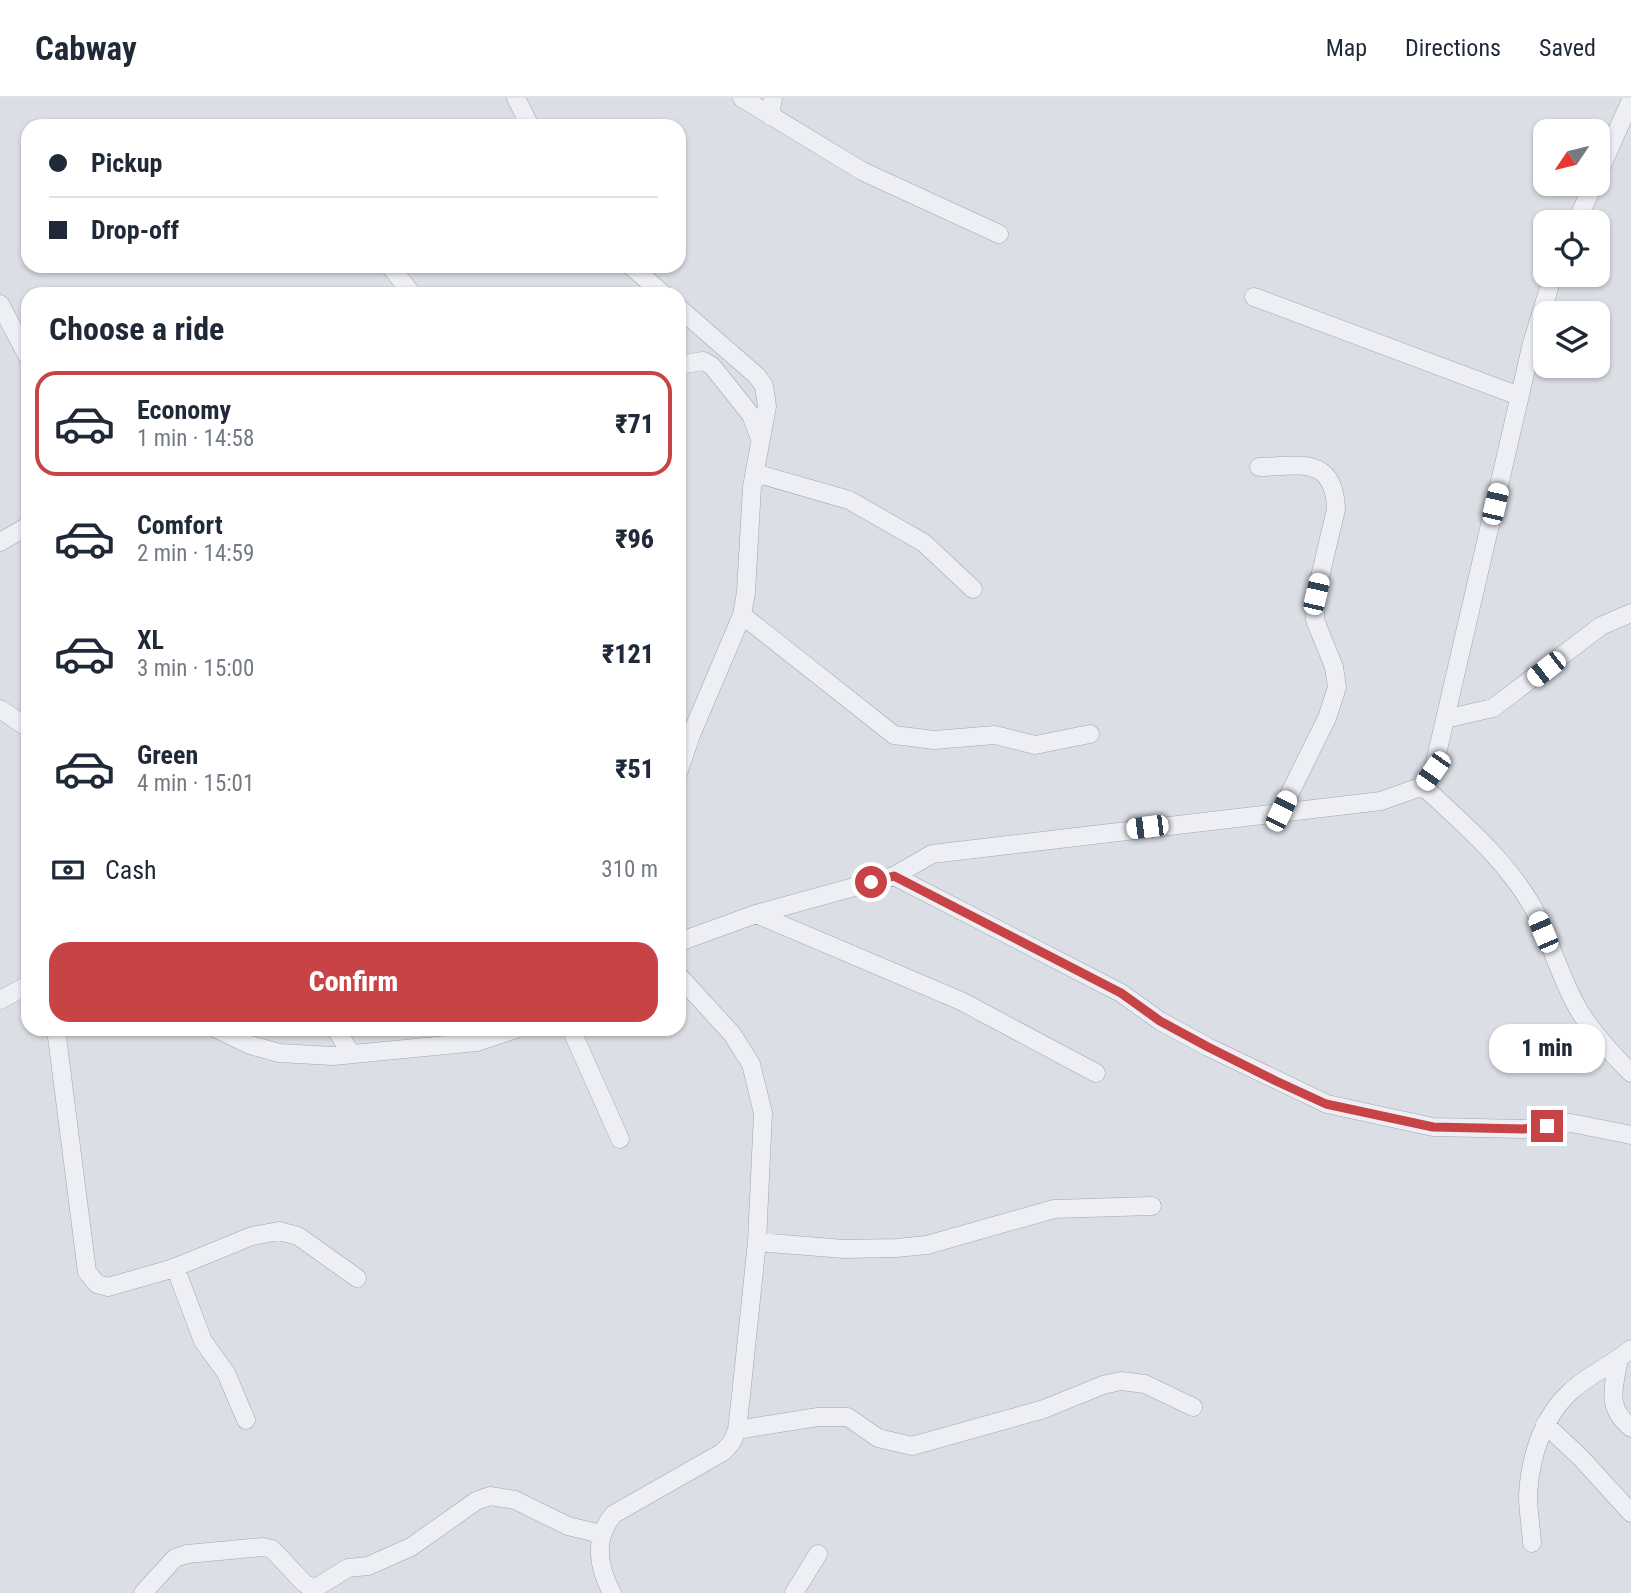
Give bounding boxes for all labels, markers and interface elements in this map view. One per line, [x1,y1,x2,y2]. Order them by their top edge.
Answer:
text: Cabway [35,29,137,68]
text: Map [1326,34,1367,62]
text: Directions [1405,34,1501,62]
text: Saved [1539,34,1596,62]
north arrow [1533,119,1610,196]
map controls [1533,119,1610,378]
text: Pickup [91,148,162,178]
button: locate [1533,210,1610,287]
text: Drop-off [91,215,179,245]
button: layers [1533,301,1610,378]
text: Choose a ride [49,310,224,348]
icon: car [53,392,116,455]
text: Economy [137,395,231,425]
text: ₹71 [615,409,654,439]
text: 1 min · 14:58 [137,425,254,452]
car [1481,481,1510,527]
icon: car [53,507,116,570]
text: Comfort [137,510,223,540]
text: ₹96 [615,524,654,554]
text: 2 min · 14:59 [137,540,254,567]
car [1302,571,1331,617]
icon: car [53,622,116,685]
text: XL [137,625,164,655]
text: ₹121 [602,639,654,669]
car [1523,648,1570,690]
text: 3 min · 15:00 [137,655,254,682]
icon: car [53,737,116,800]
text: Green [137,740,198,770]
car [1413,748,1454,794]
text: ₹51 [615,754,654,784]
text: 4 min · 15:01 [137,770,254,797]
car [1263,788,1300,834]
car [1125,814,1170,840]
icon: cash [49,851,87,889]
text: Cash [105,855,157,885]
text: 310 m [601,856,658,883]
route start [855,866,887,898]
car [1526,909,1561,955]
button: Confirm [49,942,658,1022]
callout: 1 min [1489,1024,1605,1074]
text: 1 min [1521,1035,1573,1062]
route end [1531,1110,1563,1142]

